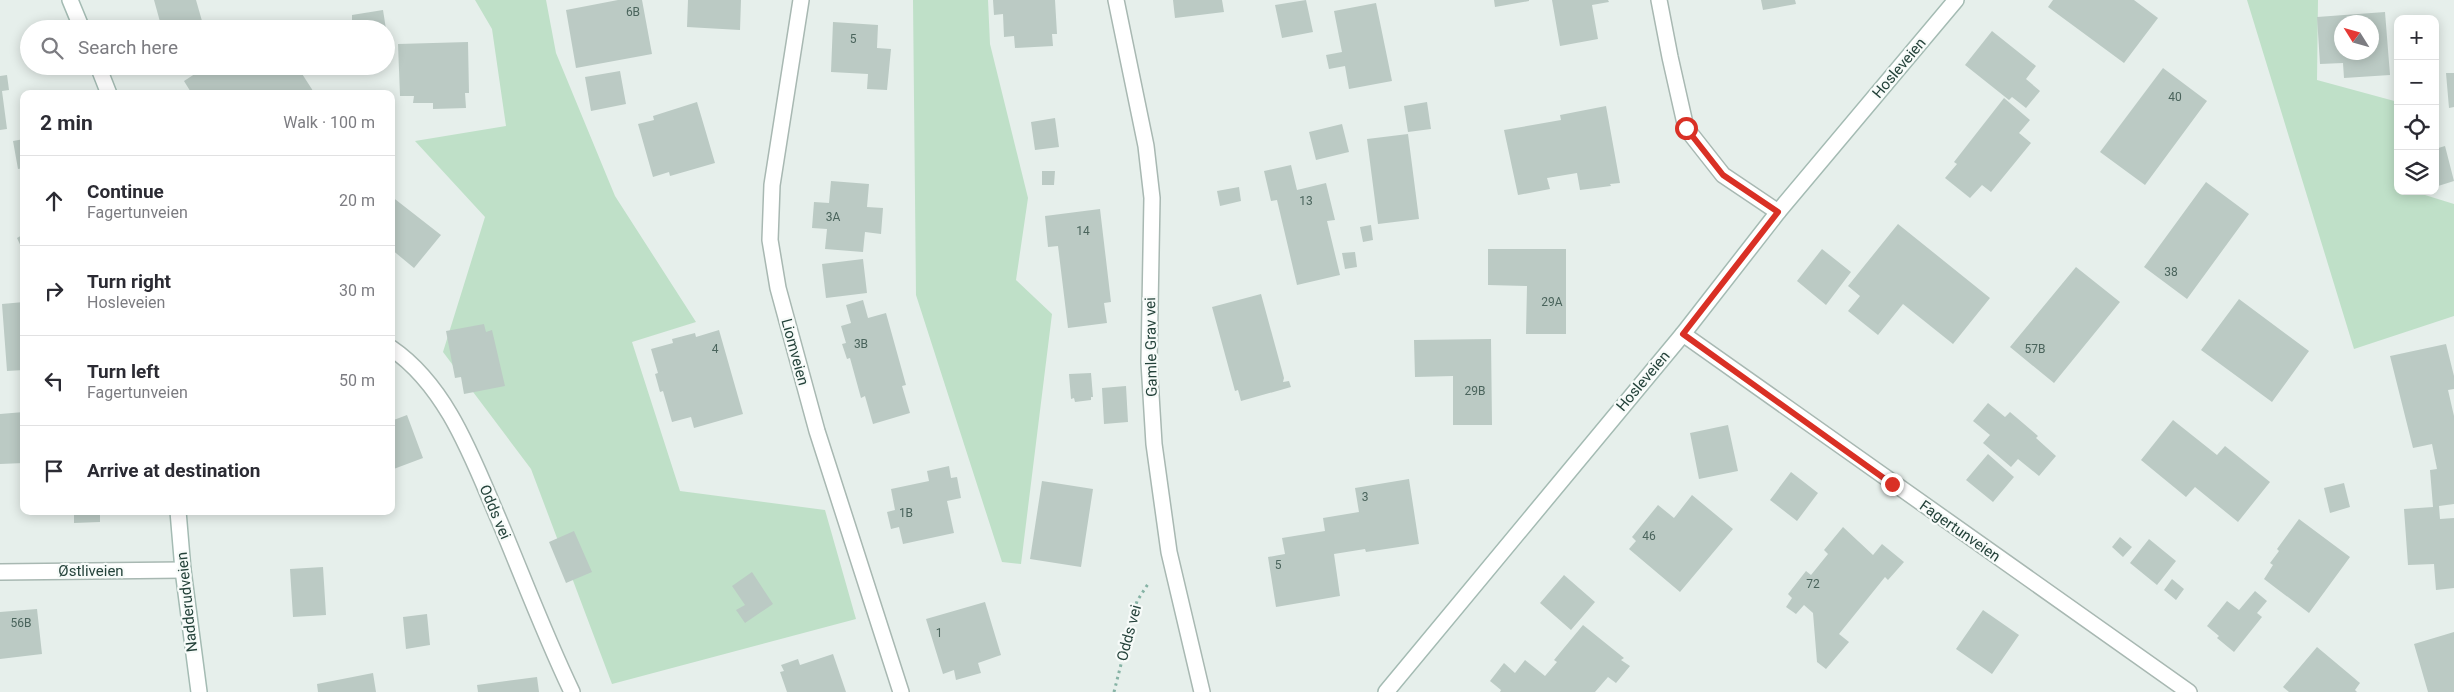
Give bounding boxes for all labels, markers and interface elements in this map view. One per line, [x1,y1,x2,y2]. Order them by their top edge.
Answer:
house number: 6B [626,5,640,19]
north arrow [2334,15,2379,60]
map controls [2394,15,2439,195]
button: + [2394,15,2439,60]
search box [20,20,395,75]
house number: 5 [850,32,857,46]
icon: search [38,34,66,62]
street label: Hosleveien [1868,34,1930,102]
text: Search here [78,36,178,59]
button: − [2394,60,2439,105]
house number: 40 [2168,90,2182,104]
button: locate [2394,105,2439,150]
text: 2 min [40,111,93,135]
text: Walk · 100 m [283,113,375,132]
route start [1675,117,1698,140]
button: layers [2394,150,2439,195]
text: Continue [87,180,164,203]
icon: ahead [40,187,68,215]
text: 20 m [339,191,375,210]
house number: 13 [1299,194,1313,208]
text: Fagertunveien [87,203,188,222]
house number: 3A [826,210,840,224]
house number: 14 [1076,224,1090,238]
house number: 38 [2164,265,2178,279]
text: Turn right [87,270,171,293]
icon: right [40,277,68,305]
text: 30 m [339,281,375,300]
text: Hosleveien [87,293,165,312]
house number: 29A [1541,295,1563,309]
street label: Gamle Grav vei [1141,297,1161,397]
street label: Liomveien [777,317,813,387]
house number: 3B [854,337,868,351]
house number: 4 [712,342,719,356]
house number: 57B [2025,342,2045,356]
street label: Hosleveien [1612,347,1674,415]
text: Turn left [87,360,160,383]
icon: left [40,367,68,395]
text: 50 m [339,371,375,390]
text: Fagertunveien [87,383,188,402]
house number: 29B [1465,384,1485,398]
icon: arrive [40,457,68,485]
text: Arrive at destination [87,459,260,482]
route end [1881,473,1904,496]
street label: Odds vei [475,482,515,542]
house number: 3 [1362,490,1368,504]
street label: Fagertunveien [1916,497,2004,565]
house number: 1B [899,506,913,520]
house number: 46 [1642,529,1656,543]
street label: Nadderudveien [173,551,201,653]
house number: 5 [1275,558,1282,572]
street label: Østliveien [58,562,124,580]
house number: 72 [1806,577,1820,591]
street label: Odds vei [1113,603,1145,663]
house number: 56B [11,616,31,630]
house number: 1 [936,626,942,640]

